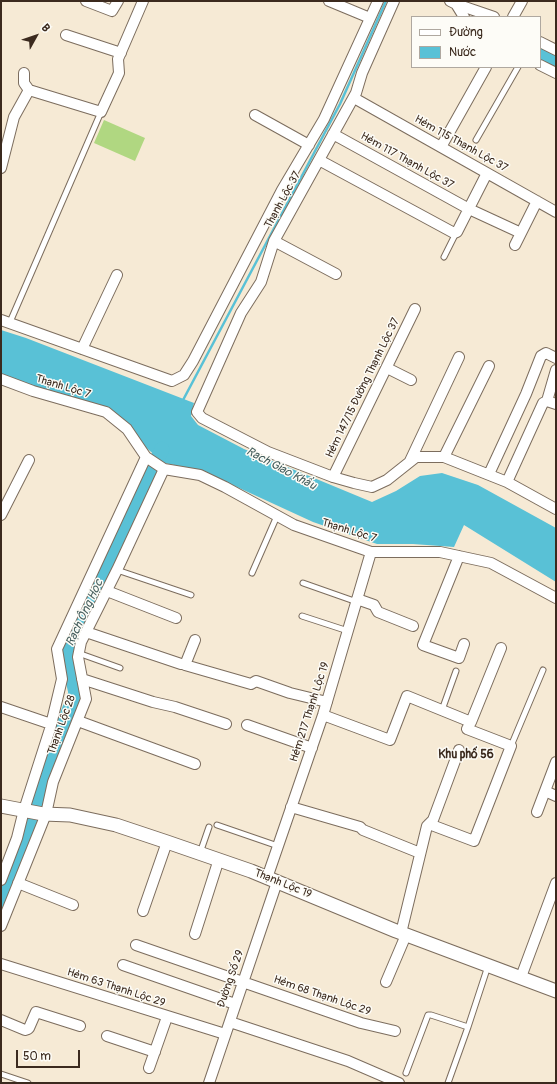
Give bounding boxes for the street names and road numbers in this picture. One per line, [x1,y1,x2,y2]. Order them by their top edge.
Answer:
street label: Hẻm 115 Thạnh Lộc 37 [412,113,510,175]
street label: Hẻm 117 Thạnh Lộc 37 [358,130,456,192]
street label: Thạnh Lộc 37 [262,169,304,231]
street label: Hẻm 147/15 Đường Thạnh Lộc 37 [323,316,403,460]
street label: Thạnh Lộc 7 [34,372,92,402]
street label: Thạnh Lộc 7 [320,516,378,546]
street label: Hẻm 217 Thạnh Lộc 19 [288,660,332,764]
street label: Thạnh Lộc 28 [45,693,79,757]
street label: Thạnh Lộc 19 [252,867,314,901]
street label: Đường Số 29 [215,948,247,1010]
street label: Hẻm 63 Thạnh Lộc 29 [65,966,167,1010]
street label: Hẻm 68 Thạnh Lộc 29 [272,973,372,1019]

